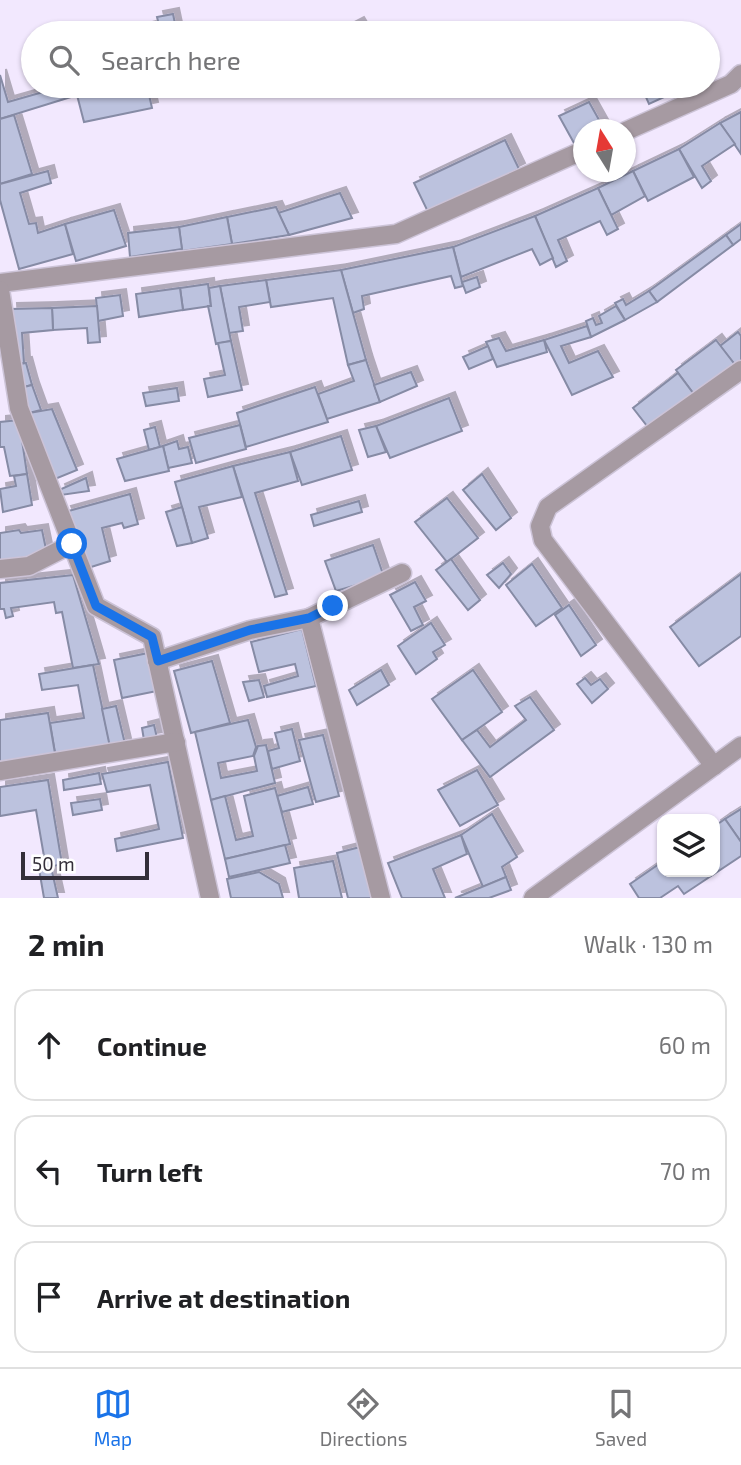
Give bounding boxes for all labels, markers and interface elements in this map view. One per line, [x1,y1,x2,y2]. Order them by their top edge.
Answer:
search box [21,21,720,98]
icon: search [45,41,83,79]
text: Search here [101,44,241,75]
north arrow [573,119,636,182]
route start [56,528,87,559]
route end [317,590,348,621]
map controls [657,814,720,877]
button: layers [657,814,720,877]
scale bar [21,849,149,881]
text: 50 m [32,852,75,875]
text: 2 min [28,926,105,962]
text: Walk · 130 m [584,930,713,958]
icon: ahead [30,1026,68,1064]
text: Continue [97,1030,207,1061]
text: 60 m [659,1031,711,1059]
icon: left [30,1152,68,1190]
text: Turn left [97,1156,203,1187]
text: 70 m [660,1157,711,1185]
icon: arrive [30,1278,68,1316]
text: Arrive at destination [97,1282,350,1313]
tab: Map [94,1385,132,1450]
tab: Directions [320,1385,407,1450]
tab: Saved [595,1385,647,1450]

